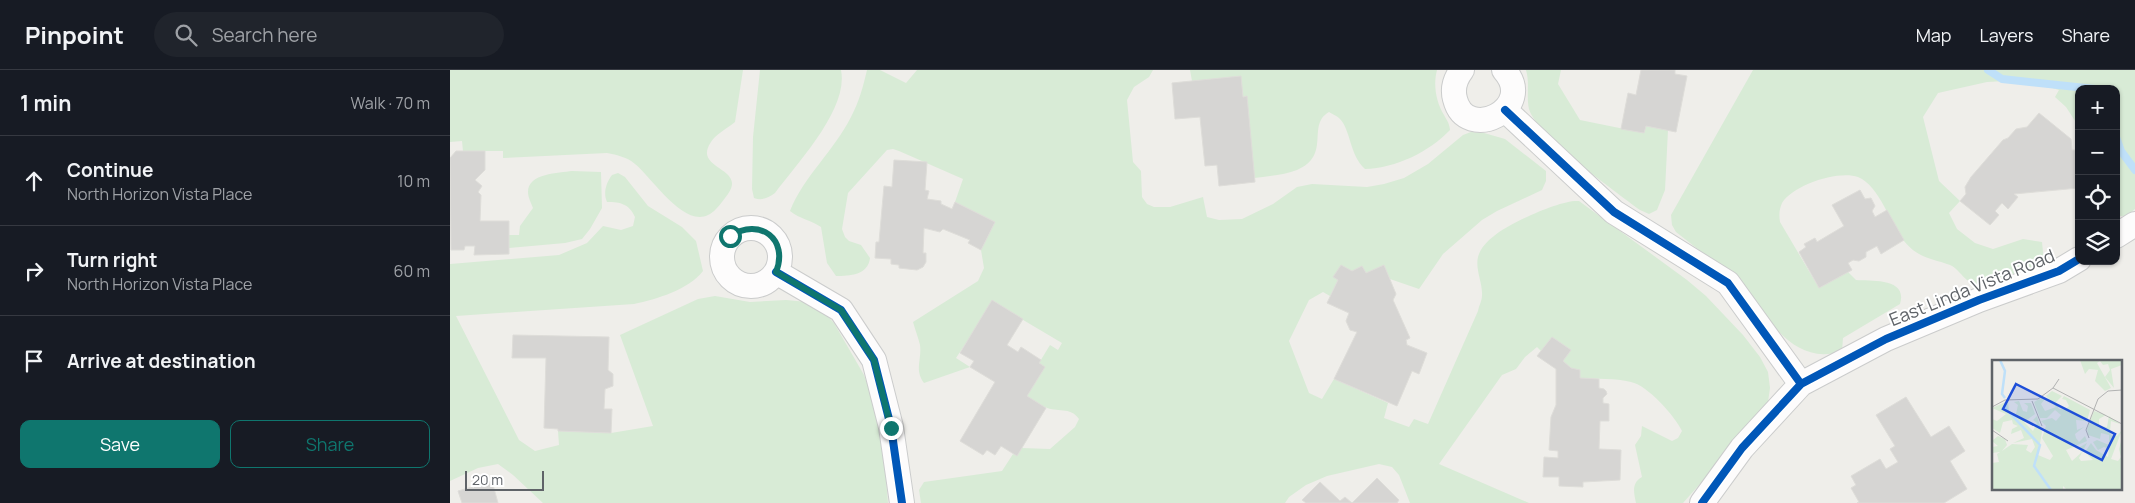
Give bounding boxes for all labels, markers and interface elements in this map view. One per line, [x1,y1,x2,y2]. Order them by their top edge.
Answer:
search box [154,12,504,57]
text: Pinpoint [25,18,124,51]
icon: search [172,21,200,49]
text: Search here [212,22,317,48]
text: Map [1916,23,1951,47]
text: Layers [1979,23,2033,47]
text: Share [2061,23,2110,47]
map controls [2075,85,2120,265]
button: + [2075,85,2120,130]
text: 1 min [20,89,71,117]
text: Walk · 70 m [351,92,430,114]
button: − [2075,130,2120,175]
text: Continue [67,157,153,183]
icon: ahead [20,167,48,195]
text: 10 m [397,170,430,192]
button: locate [2075,175,2120,220]
text: North Horizon Vista Place [67,183,252,205]
button: layers [2075,220,2120,265]
route start [719,225,742,248]
street label: East Linda Vista Road [1885,243,2058,331]
text: Turn right [67,247,157,273]
icon: right [20,257,48,285]
text: 60 m [394,260,430,282]
text: North Horizon Vista Place [67,273,252,295]
icon: arrive [20,347,48,375]
text: Arrive at destination [67,348,256,374]
inset map [1992,360,2122,490]
route end [880,417,903,440]
button: Save [20,420,220,468]
button: Share [230,420,430,468]
scale bar [465,468,544,491]
text: 20 m [472,470,503,489]

